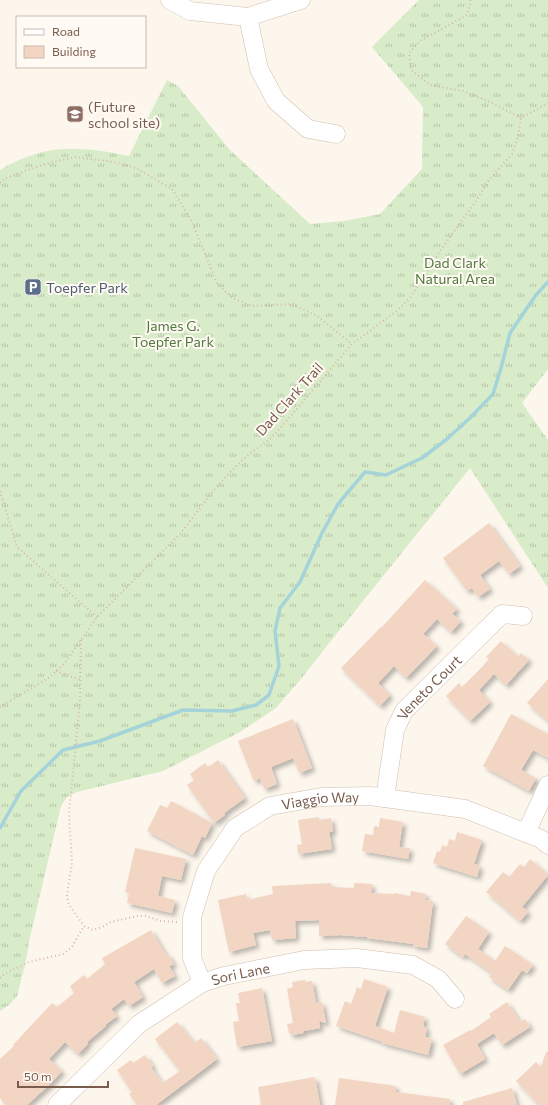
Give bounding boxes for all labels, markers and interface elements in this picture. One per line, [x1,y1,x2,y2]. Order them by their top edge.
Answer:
legend [16,16,146,68]
text: Road [52,24,80,38]
text: Building [52,44,96,58]
place label: (Future school site) [88,98,160,131]
school or university icon: (Future school site) [65,104,85,124]
park label: Dad Clark Natural Area [415,254,495,287]
parking icon: Toepfer Park [23,277,43,297]
place label: Toepfer Park [46,279,128,296]
park label: James G. Toepfer Park [132,317,214,350]
street label: Dad Clark Trail [252,359,326,439]
street label: Veneto Court [393,651,465,722]
street label: Viaggio Way [280,788,359,812]
street label: Sori Lane [209,959,271,988]
scale bar [18,1063,108,1089]
text: 50 m [24,1069,52,1083]

